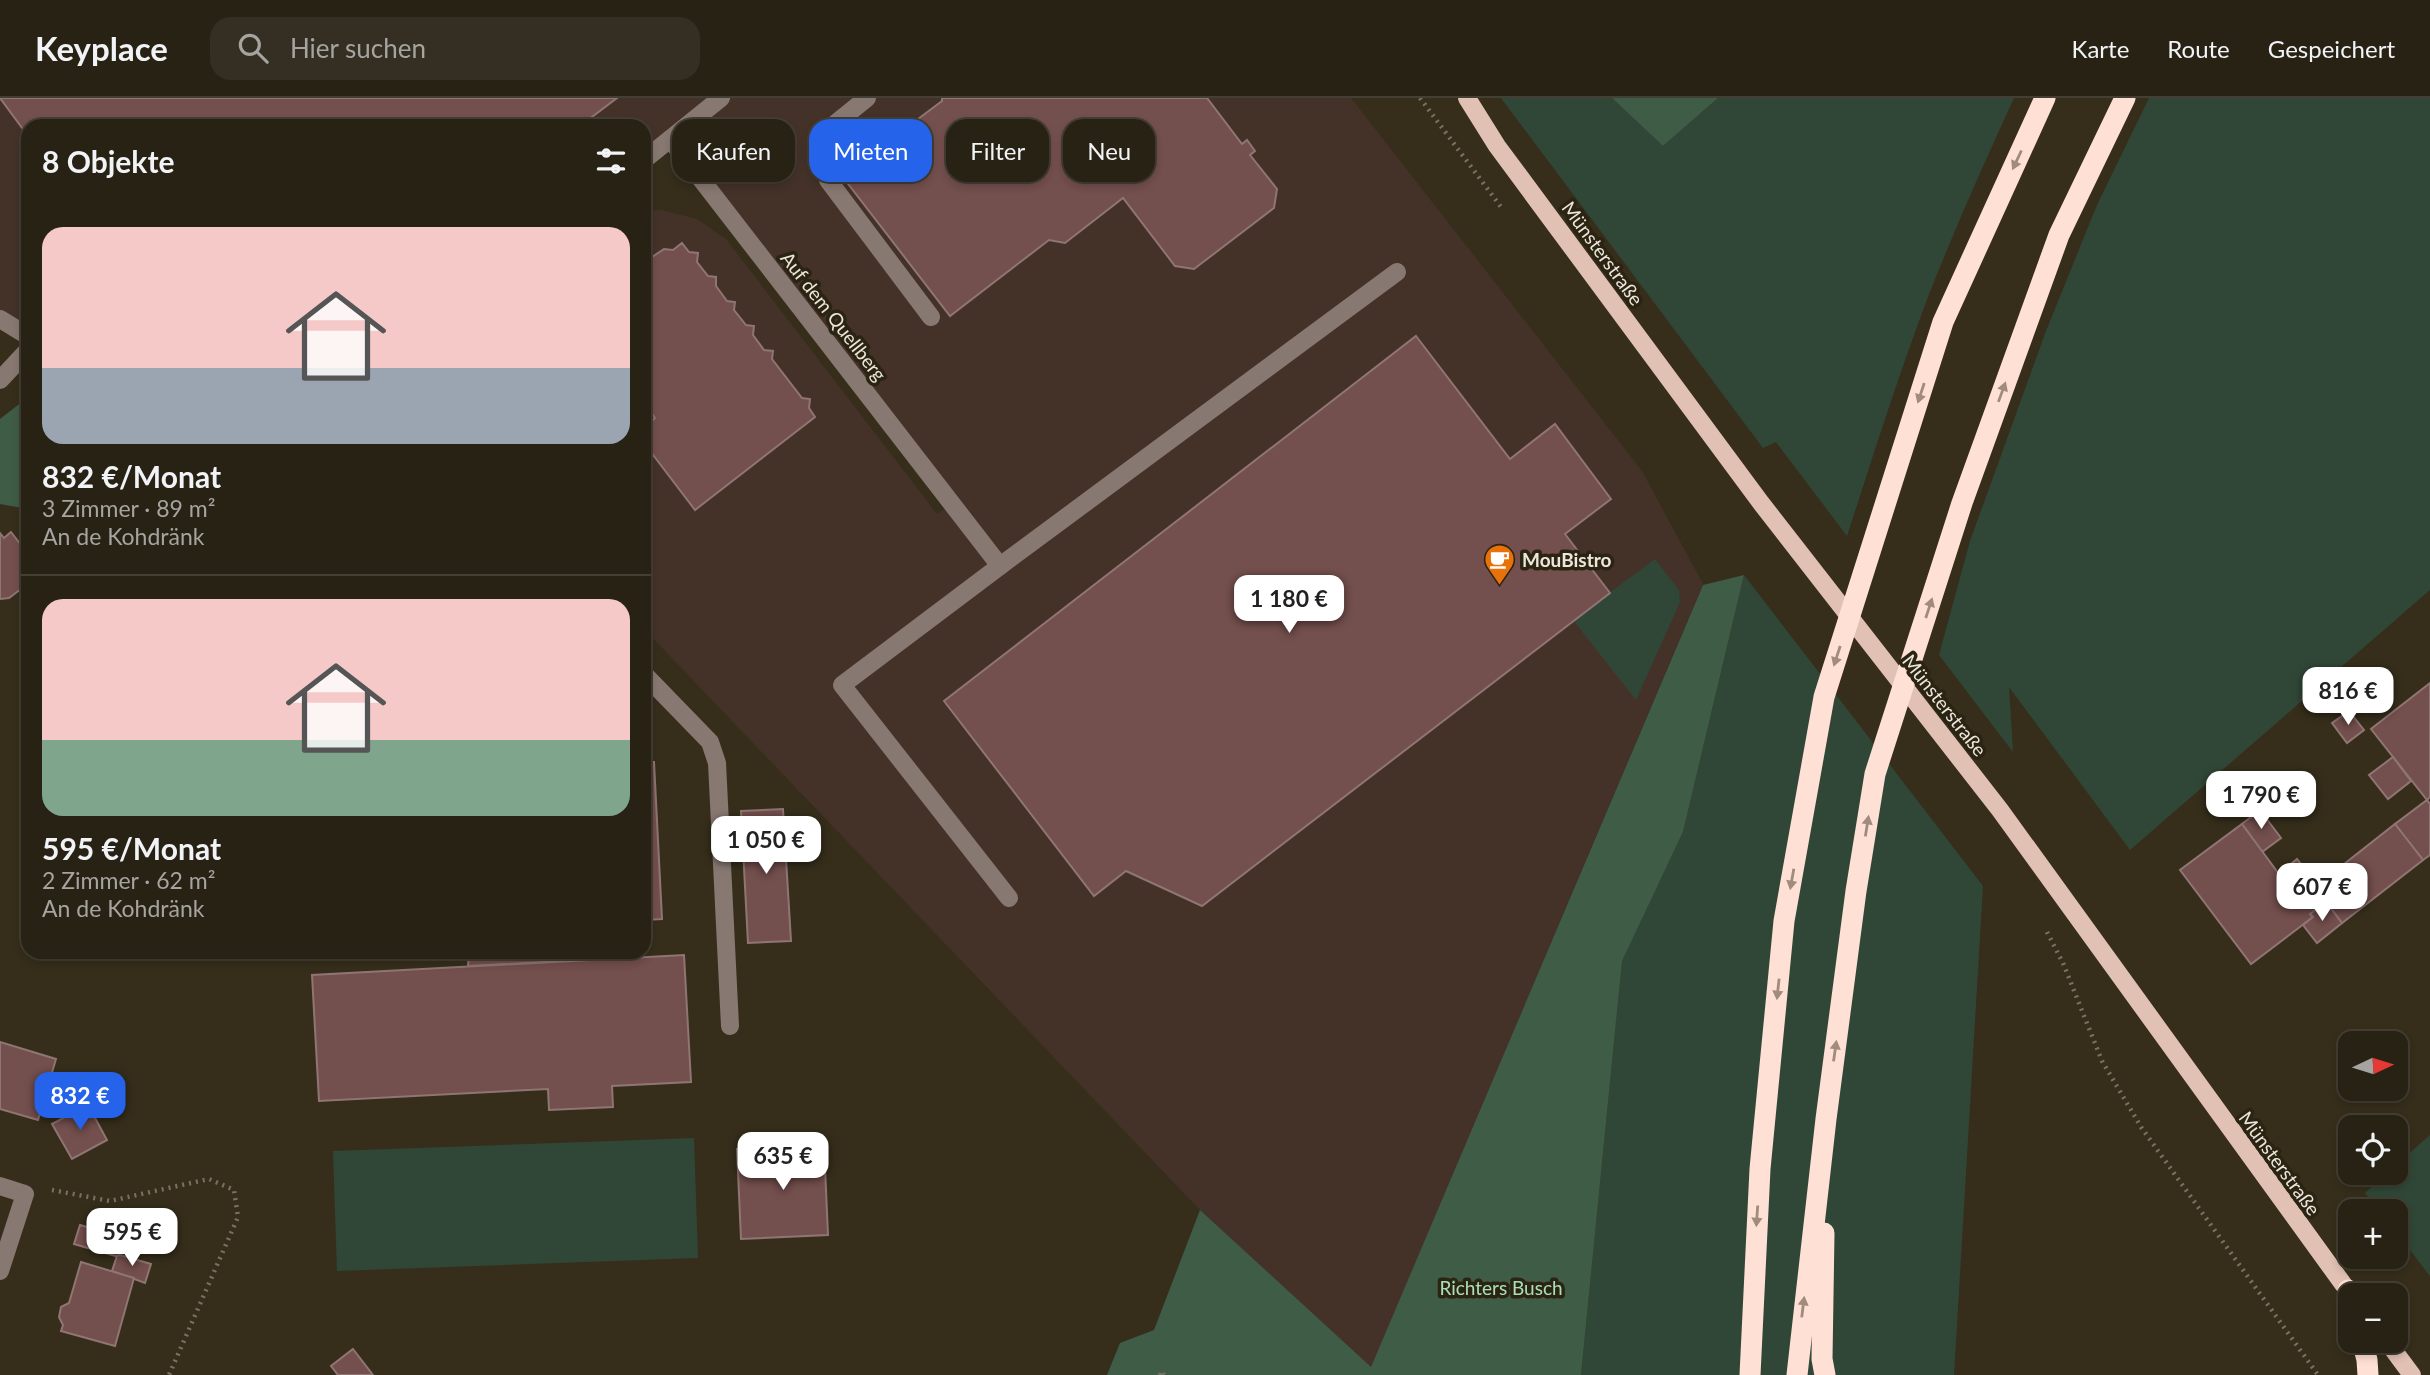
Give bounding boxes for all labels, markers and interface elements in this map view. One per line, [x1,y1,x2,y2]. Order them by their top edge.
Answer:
search box [210,17,700,80]
text: Keyplace [35,28,168,68]
icon: search [234,29,272,67]
text: Hier suchen [290,32,426,64]
text: Karte [2072,34,2129,63]
text: Route [2167,34,2230,63]
text: Gespeichert [2268,34,2395,63]
chip: Kaufen [672,119,795,182]
chip: Mieten [809,119,932,182]
chip: Filter [946,119,1049,182]
chip: Neu [1063,119,1155,182]
icon: filters [592,142,630,180]
text: 8 Objekte [42,143,174,179]
one-way arrow [2011,150,2023,170]
street label: Münsterstraße [1558,197,1648,309]
street label: Auf dem Quellberg [776,247,892,385]
icon: home [273,273,399,399]
one-way arrow [1915,382,1925,403]
one-way arrow [1997,382,2008,403]
text: 832 €/Monat [42,458,221,494]
text: 3 Zimmer · 89 m² [42,494,215,522]
text: An de Kohdränk [42,522,204,550]
cafe icon: MouBistro [1482,542,1516,586]
place label: MouBistro [1522,548,1612,571]
pin: 1 180 € [1224,575,1354,635]
text: 1 180 € [1250,584,1328,612]
one-way arrow [1924,597,1934,618]
icon: home [273,645,399,771]
one-way arrow [1831,646,1842,667]
street label: Münsterstraße [1898,650,1992,760]
pin: 816 € [2299,668,2397,727]
text: 816 € [2319,676,2377,704]
pin: 1 790 € [2196,772,2326,831]
text: 1 790 € [2222,780,2300,808]
one-way arrow [1861,815,1872,837]
pin: 1 050 € [701,816,831,876]
text: 1 050 € [727,825,805,853]
text: 595 €/Monat [42,830,221,866]
pin: 607 € [2273,864,2371,923]
text: 2 Zimmer · 62 m² [42,866,215,894]
one-way arrow [1786,868,1797,890]
text: 607 € [2293,872,2351,900]
text: An de Kohdränk [42,894,204,922]
one-way arrow [1772,978,1783,1000]
north arrow [2338,1031,2408,1101]
map controls [2338,1031,2408,1353]
one-way arrow [1829,1040,1840,1062]
pin: 832 € [31,1072,129,1132]
text: 832 € [51,1081,109,1109]
street label: Münsterstraße [2235,1107,2325,1219]
button: locate [2338,1115,2408,1185]
pin: 635 € [734,1132,832,1192]
text: 635 € [754,1141,812,1169]
button: + [2338,1199,2408,1269]
one-way arrow [1752,1205,1763,1227]
pin: 595 € [83,1208,181,1268]
text: 595 € [103,1217,161,1245]
park label: Richters Busch [1439,1276,1563,1299]
button: − [2338,1283,2408,1353]
one-way arrow [1798,1296,1809,1318]

